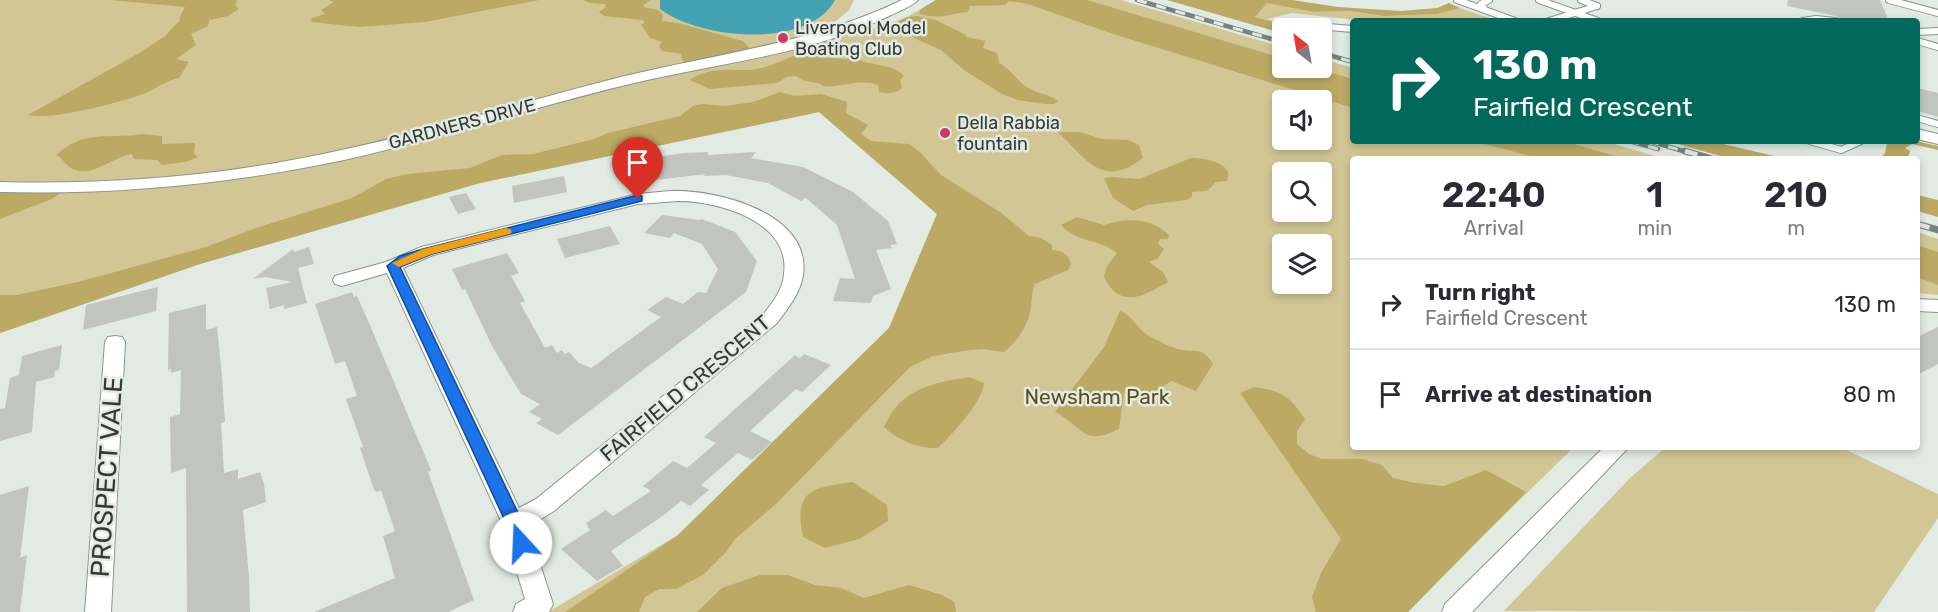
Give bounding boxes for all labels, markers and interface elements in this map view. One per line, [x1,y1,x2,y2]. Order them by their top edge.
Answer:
place label: Liverpool Model Boating Club [795,17,926,60]
north arrow [1272,18,1332,78]
map controls [1272,18,1332,294]
marker: Liverpool Model Boating Club [776,31,790,45]
text: 130 m [1473,40,1598,90]
icon: right [1374,42,1452,120]
button: sound [1272,90,1332,150]
text: Fairfield Crescent [1473,91,1693,123]
street label: GARDNERS DRIVE [386,94,538,154]
place label: Della Rabbia fountain [957,112,1060,155]
marker: Della Rabbia fountain [938,126,952,140]
pin [612,137,663,199]
icon: arrive [621,146,654,179]
button: search [1272,162,1332,222]
text: 22:40 [1442,173,1546,216]
text: 1 [1646,173,1664,216]
text: 210 [1764,173,1828,216]
text: Arrival [1464,216,1524,240]
text: min [1638,216,1672,240]
text: m [1787,216,1805,240]
button: layers [1272,234,1332,294]
text: Turn right [1425,279,1535,306]
icon: right [1374,288,1407,321]
text: 130 m [1834,291,1896,318]
text: Fairfield Crescent [1425,306,1588,330]
street label: FAIRFIELD CRESCENT [595,310,775,466]
street label: PROSPECT VALE [85,376,129,578]
icon: arrive [1374,378,1407,411]
text: Arrive at destination [1425,381,1652,408]
text: 80 m [1843,381,1896,408]
park label: Newsham Park [1024,384,1170,409]
position arrow [489,511,553,575]

